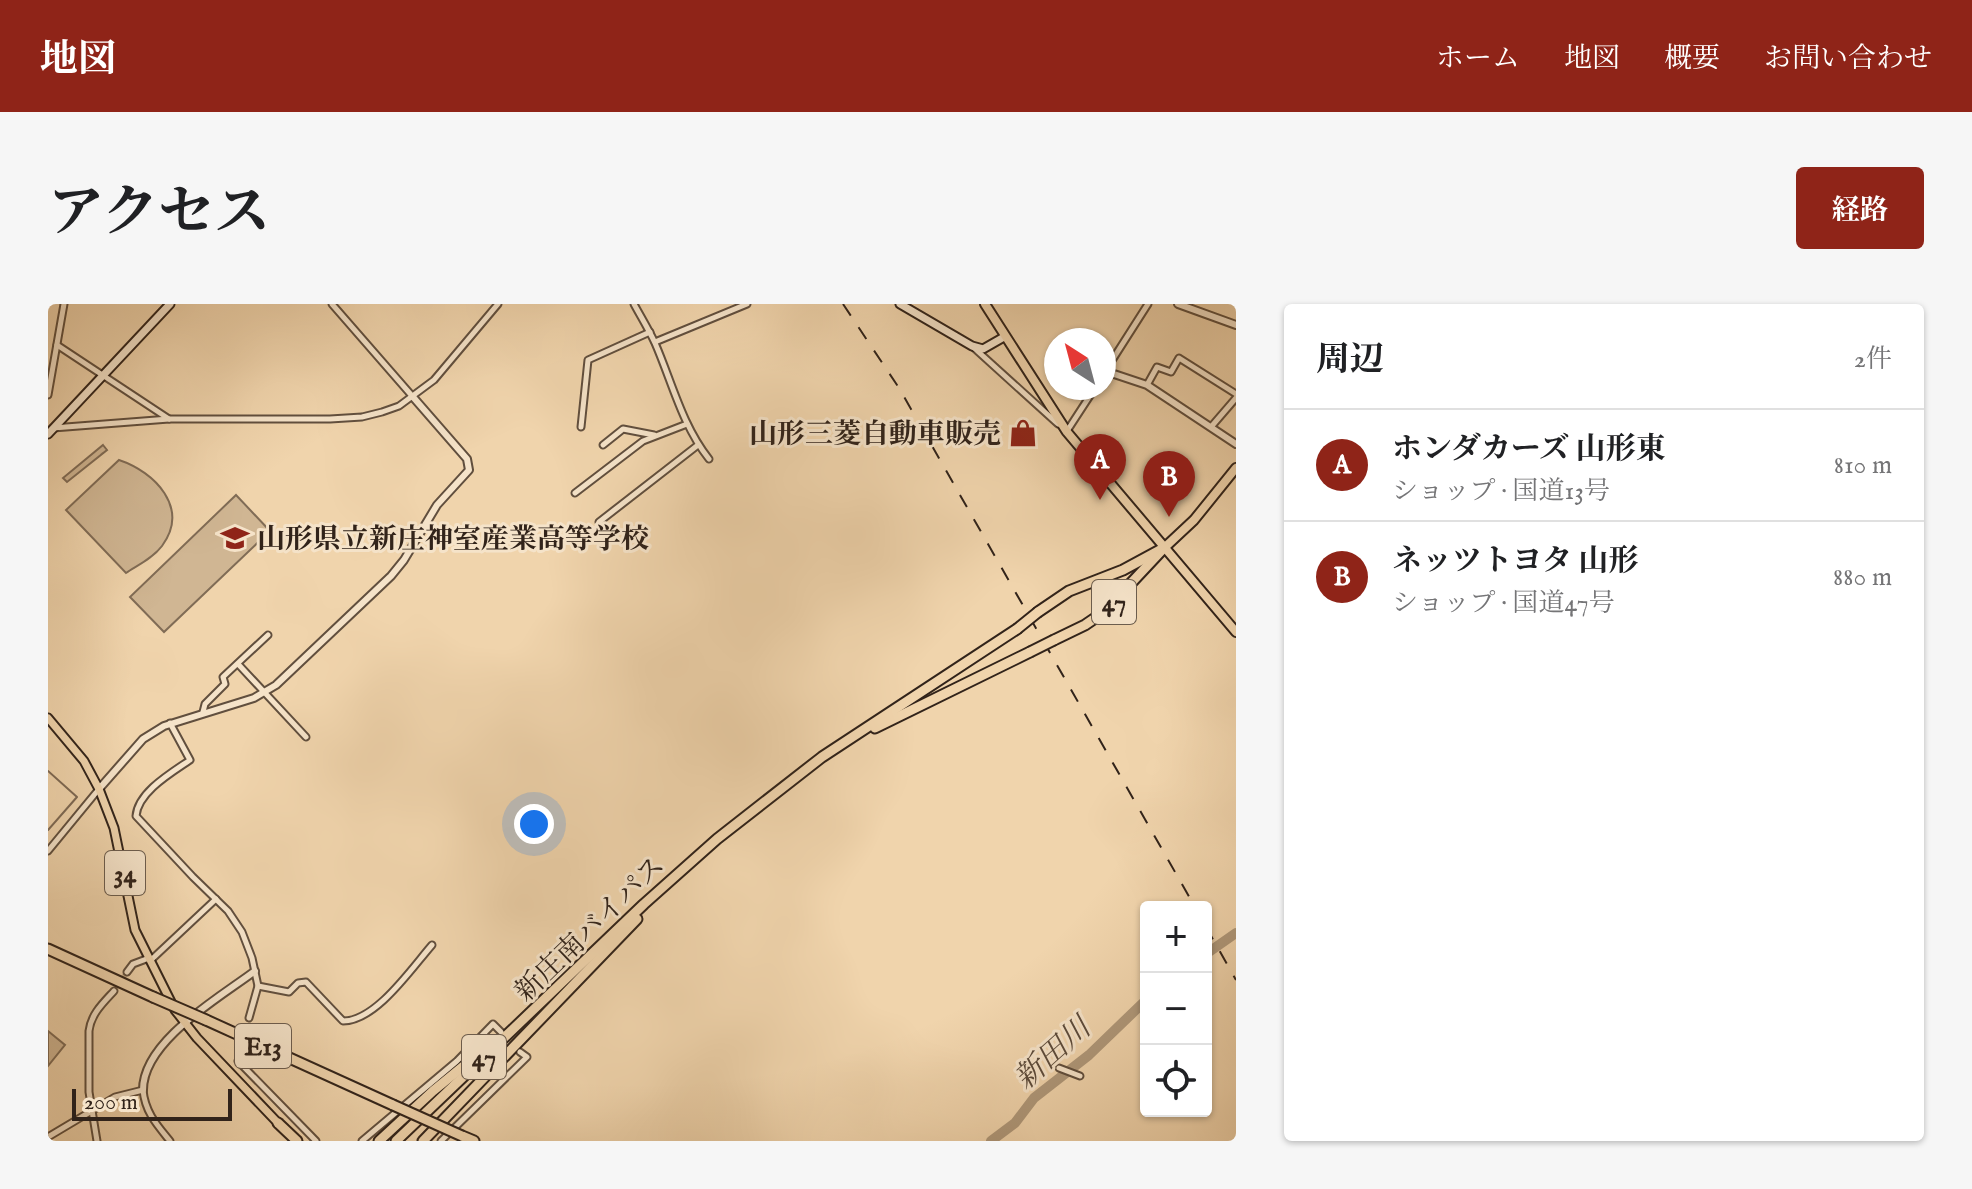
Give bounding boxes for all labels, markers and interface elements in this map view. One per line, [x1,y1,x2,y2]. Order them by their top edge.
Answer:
text: 地図 [40,37,116,85]
text: ホーム [1436,42,1520,77]
text: 地図 [1564,42,1620,77]
text: 概要 [1664,42,1720,77]
text: お問い合わせ [1764,42,1932,77]
button: 経路 [1796,167,1924,249]
text: アクセス [48,179,270,250]
north arrow [1044,328,1116,400]
text: 周辺 [1316,339,1384,382]
text: 2件 [1854,343,1892,376]
place label: 山形三菱自動車販売 [749,418,1001,453]
shop icon: 山形三菱自動車販売 [1008,418,1038,448]
text: ホンダカーズ 山形東 [1392,431,1666,469]
pin: A [1074,434,1126,500]
text: A [1333,449,1351,482]
text: 810 m [1834,449,1892,482]
pin: B [1143,451,1195,517]
text: ショップ · 国道13号 [1392,475,1610,508]
school or university icon: 山形県立新庄神室産業高等学校 [220,523,250,553]
place label: 山形県立新庄神室産業高等学校 [257,523,649,558]
text: ネッツトヨタ 山形 [1392,543,1639,581]
text: B [1333,561,1351,594]
text: 880 m [1833,561,1892,594]
road number: 47 [1092,580,1136,624]
text: ショップ · 国道47号 [1392,587,1615,620]
your location [514,804,554,844]
street label: 新庄南バイパス [508,849,673,1010]
road number: 34 [105,851,145,895]
map controls [1140,901,1212,1117]
button: + [1140,901,1212,973]
button: − [1140,973,1212,1045]
water label: 新田川 [1007,1008,1102,1099]
road number: E13 [235,1024,291,1068]
road number: 47 [462,1035,506,1079]
button: locate [1140,1045,1212,1117]
scale bar [72,1085,232,1121]
text: 200 m [84,1089,138,1117]

